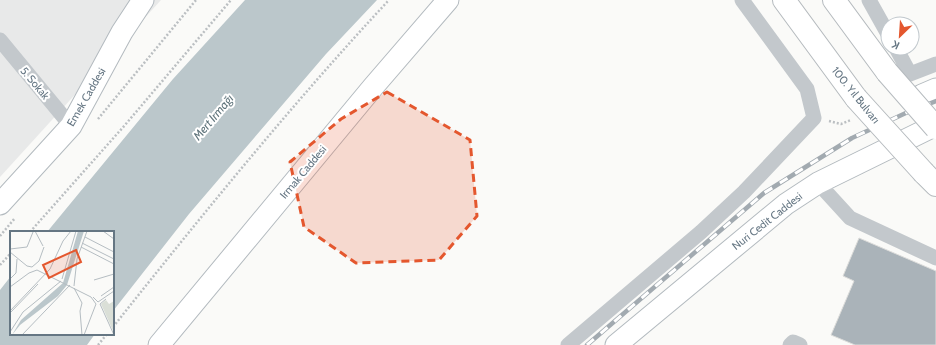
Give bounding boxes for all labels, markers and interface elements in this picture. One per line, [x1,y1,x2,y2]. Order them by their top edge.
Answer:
north arrow [880,16,920,56]
text: K [890,37,902,53]
street label: 5. Sokak [17,64,53,102]
street label: 100. Yıl Bulvarı [829,64,883,126]
street label: Emek Caddesi [64,65,108,129]
water label: Mert Irmağı [189,91,237,144]
street label: Irmak Caddesi [277,142,329,202]
street label: Nuri Cedit Caddesi [729,189,805,253]
inset map [10,231,114,335]

